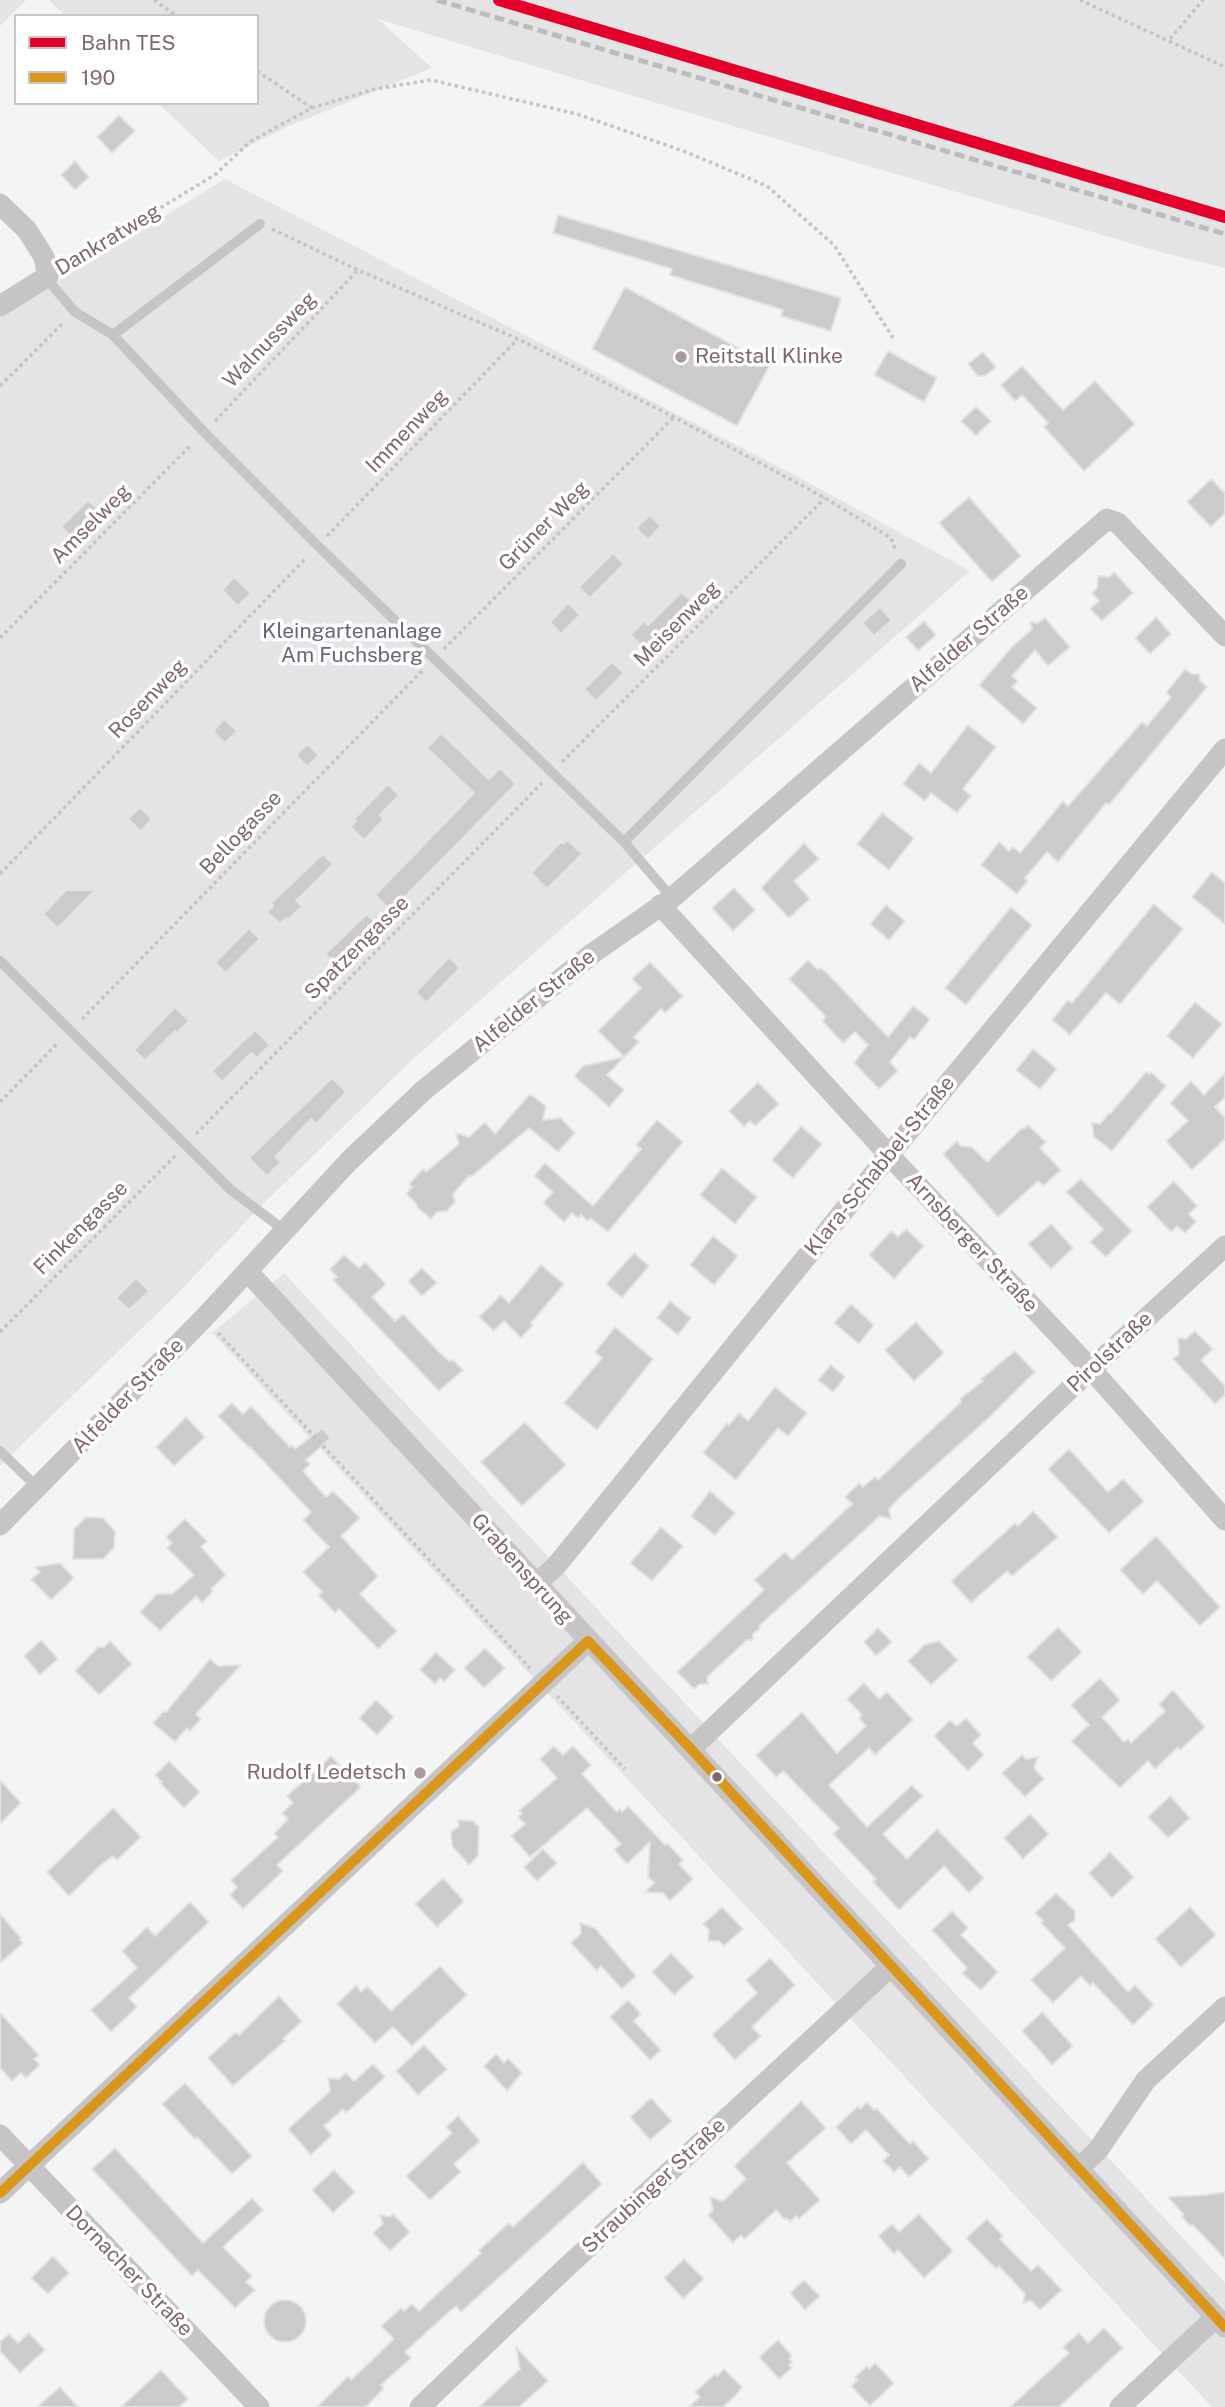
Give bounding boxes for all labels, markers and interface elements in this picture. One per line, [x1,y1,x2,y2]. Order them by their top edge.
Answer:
legend [14,14,259,105]
text: Bahn TES [81,30,176,55]
text: 190 [81,65,115,90]
street label: Dankratweg [51,199,165,281]
street label: Walnussweg [218,287,322,393]
place label: Reitstall Klinke [695,344,843,370]
marker: Reitstall Klinke [673,349,689,365]
street label: Immenweg [361,384,453,478]
street label: Grüner Weg [494,476,594,576]
street label: Amselweg [46,479,136,569]
street label: Meisenweg [629,576,725,672]
street label: Alfelder Straße [904,580,1034,698]
park label: Kleingartenanlage Am Fuchsberg [262,619,442,669]
street label: Rosenweg [104,654,192,744]
street label: Bellogasse [195,786,287,880]
street label: Spatzengasse [300,891,414,1005]
street label: Alfelder Straße [468,944,600,1058]
street label: Klara-Schabbel-Straße [800,1071,960,1261]
street label: Arnsberger Straße [901,1168,1043,1318]
street label: Finkengasse [29,1176,133,1280]
street label: Pirolstraße [1062,1306,1158,1398]
street label: Alfelder Straße [67,1333,189,1459]
street label: Grabensprung [466,1508,578,1630]
place label: Rudolf Ledetsch [246,1760,406,1786]
marker: Rudolf Ledetsch [412,1765,428,1781]
unlabelled marker [710,1770,724,1784]
street label: Straubinger Straße [577,2113,731,2259]
street label: Dornacher Straße [60,2200,198,2342]

